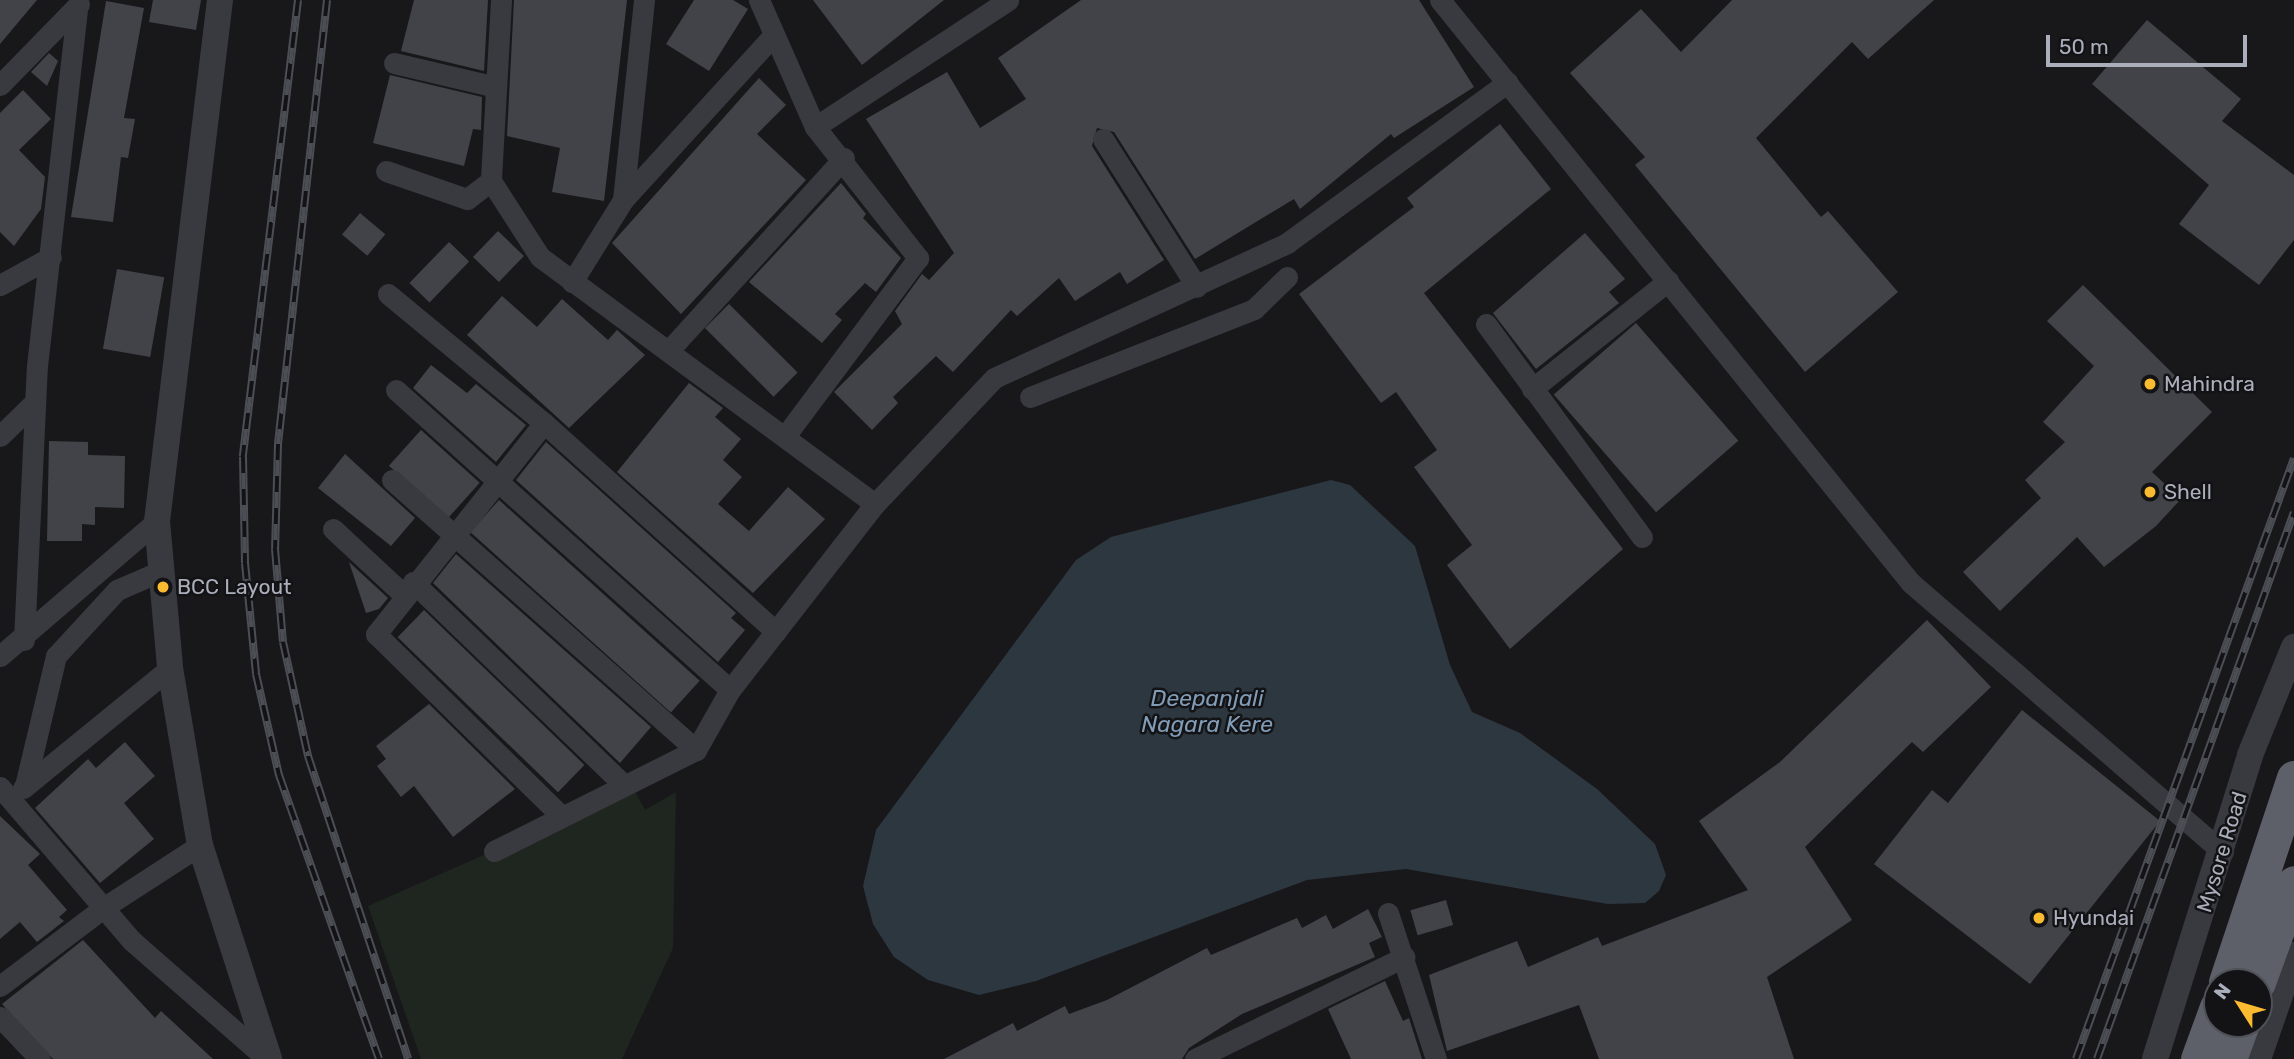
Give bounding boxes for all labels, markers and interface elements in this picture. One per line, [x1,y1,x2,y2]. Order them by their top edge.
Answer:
scale bar [2049,21,2250,65]
text: 50 m [2059,34,2109,59]
place label: Mahindra [2164,371,2255,397]
marker: Mahindra [2142,376,2158,392]
place label: Shell [2164,479,2212,505]
marker: Shell [2142,484,2158,500]
place label: BCC Layout [177,574,291,600]
marker: BCC Layout [155,579,171,595]
water label: Deepanjali Nagara Kere [1141,684,1273,738]
street label: Mysore Road [2192,788,2252,916]
place label: Hyundai [2053,905,2134,931]
marker: Hyundai [2031,910,2047,926]
north arrow [2203,968,2273,1038]
text: N [2209,979,2236,1004]

